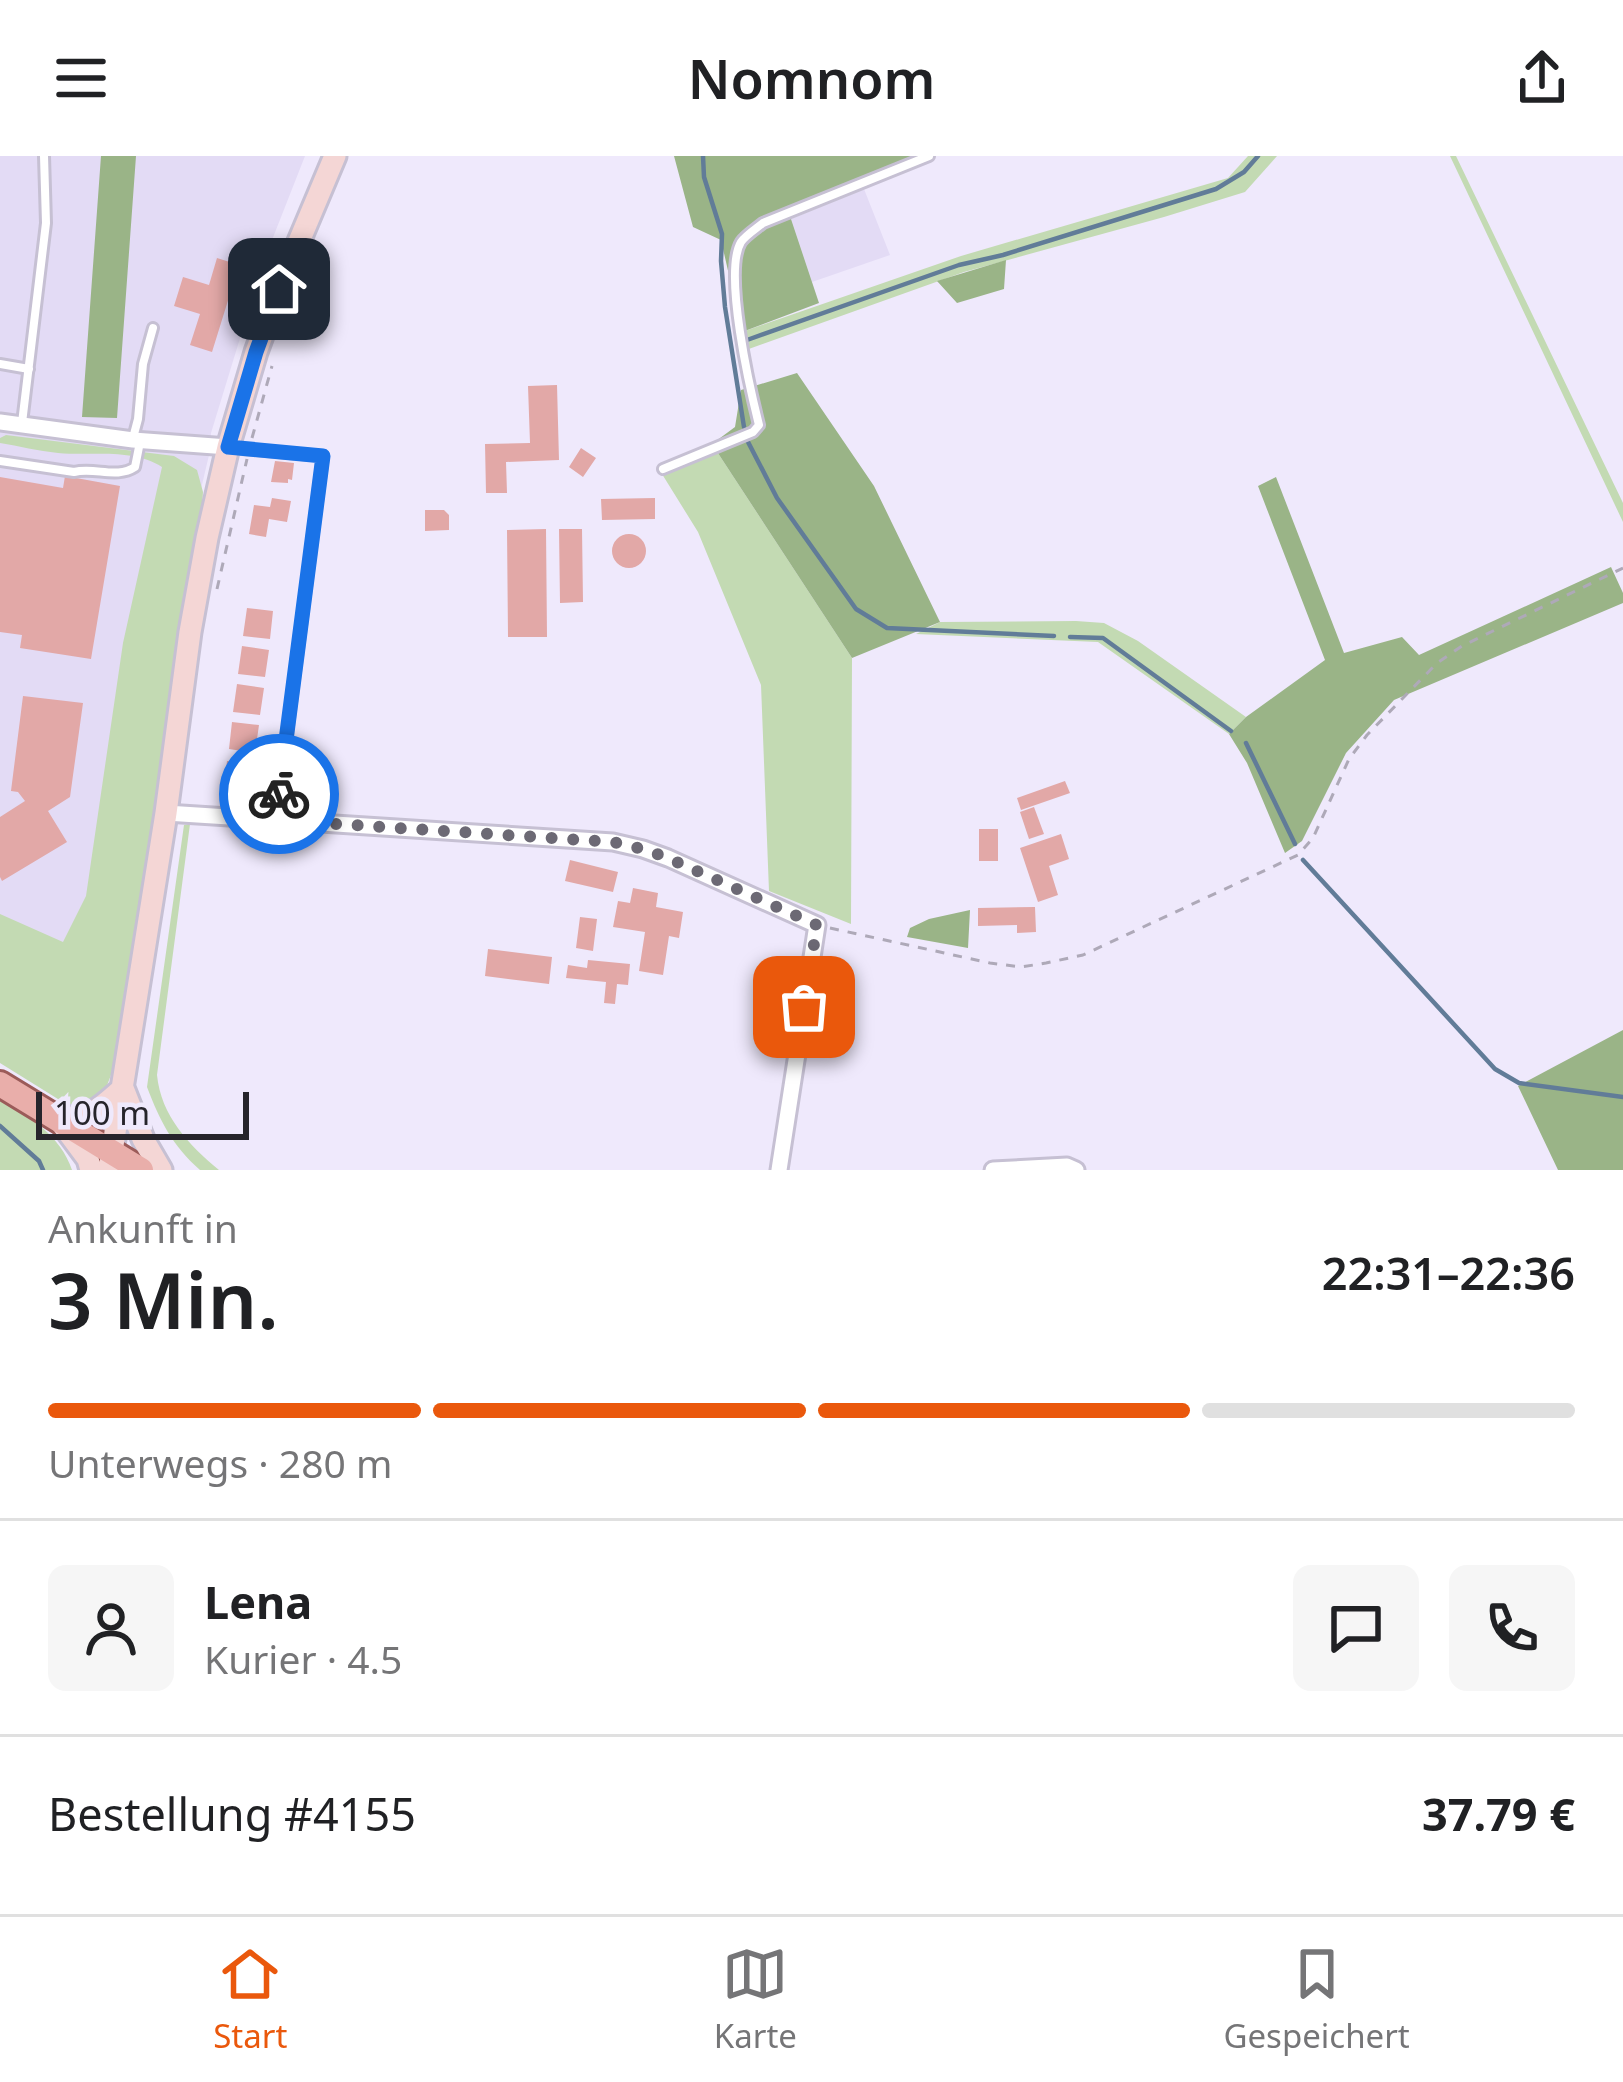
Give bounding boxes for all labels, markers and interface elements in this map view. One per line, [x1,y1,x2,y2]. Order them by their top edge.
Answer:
text: Nomnom [688,41,935,115]
icon: menu [48,45,114,111]
icon: share [1509,45,1575,111]
pin [228,238,330,340]
icon: home [246,256,312,322]
courier [219,734,339,854]
icon: bike [246,761,312,827]
pin [753,956,855,1058]
icon: bag [771,974,837,1040]
scale bar [36,1086,249,1139]
text: 100 m [54,1090,150,1135]
text: Ankunft in [48,1201,238,1254]
text: 22:31–22:36 [1322,1242,1575,1303]
text: 3 Min. [48,1246,279,1352]
text: Unterwegs · 280 m [48,1436,392,1489]
button: person [48,1565,174,1691]
button: chat [1293,1565,1419,1691]
button: phone [1449,1565,1575,1691]
text: Lena [204,1571,312,1632]
text: Kurier · 4.5 [204,1632,402,1685]
text: Bestellung #4155 [48,1783,416,1844]
text: 37.79 € [1422,1783,1575,1844]
tab: Start [213,1941,287,2058]
tab: Karte [714,1941,797,2058]
tab: Gespeichert [1223,1941,1410,2058]

